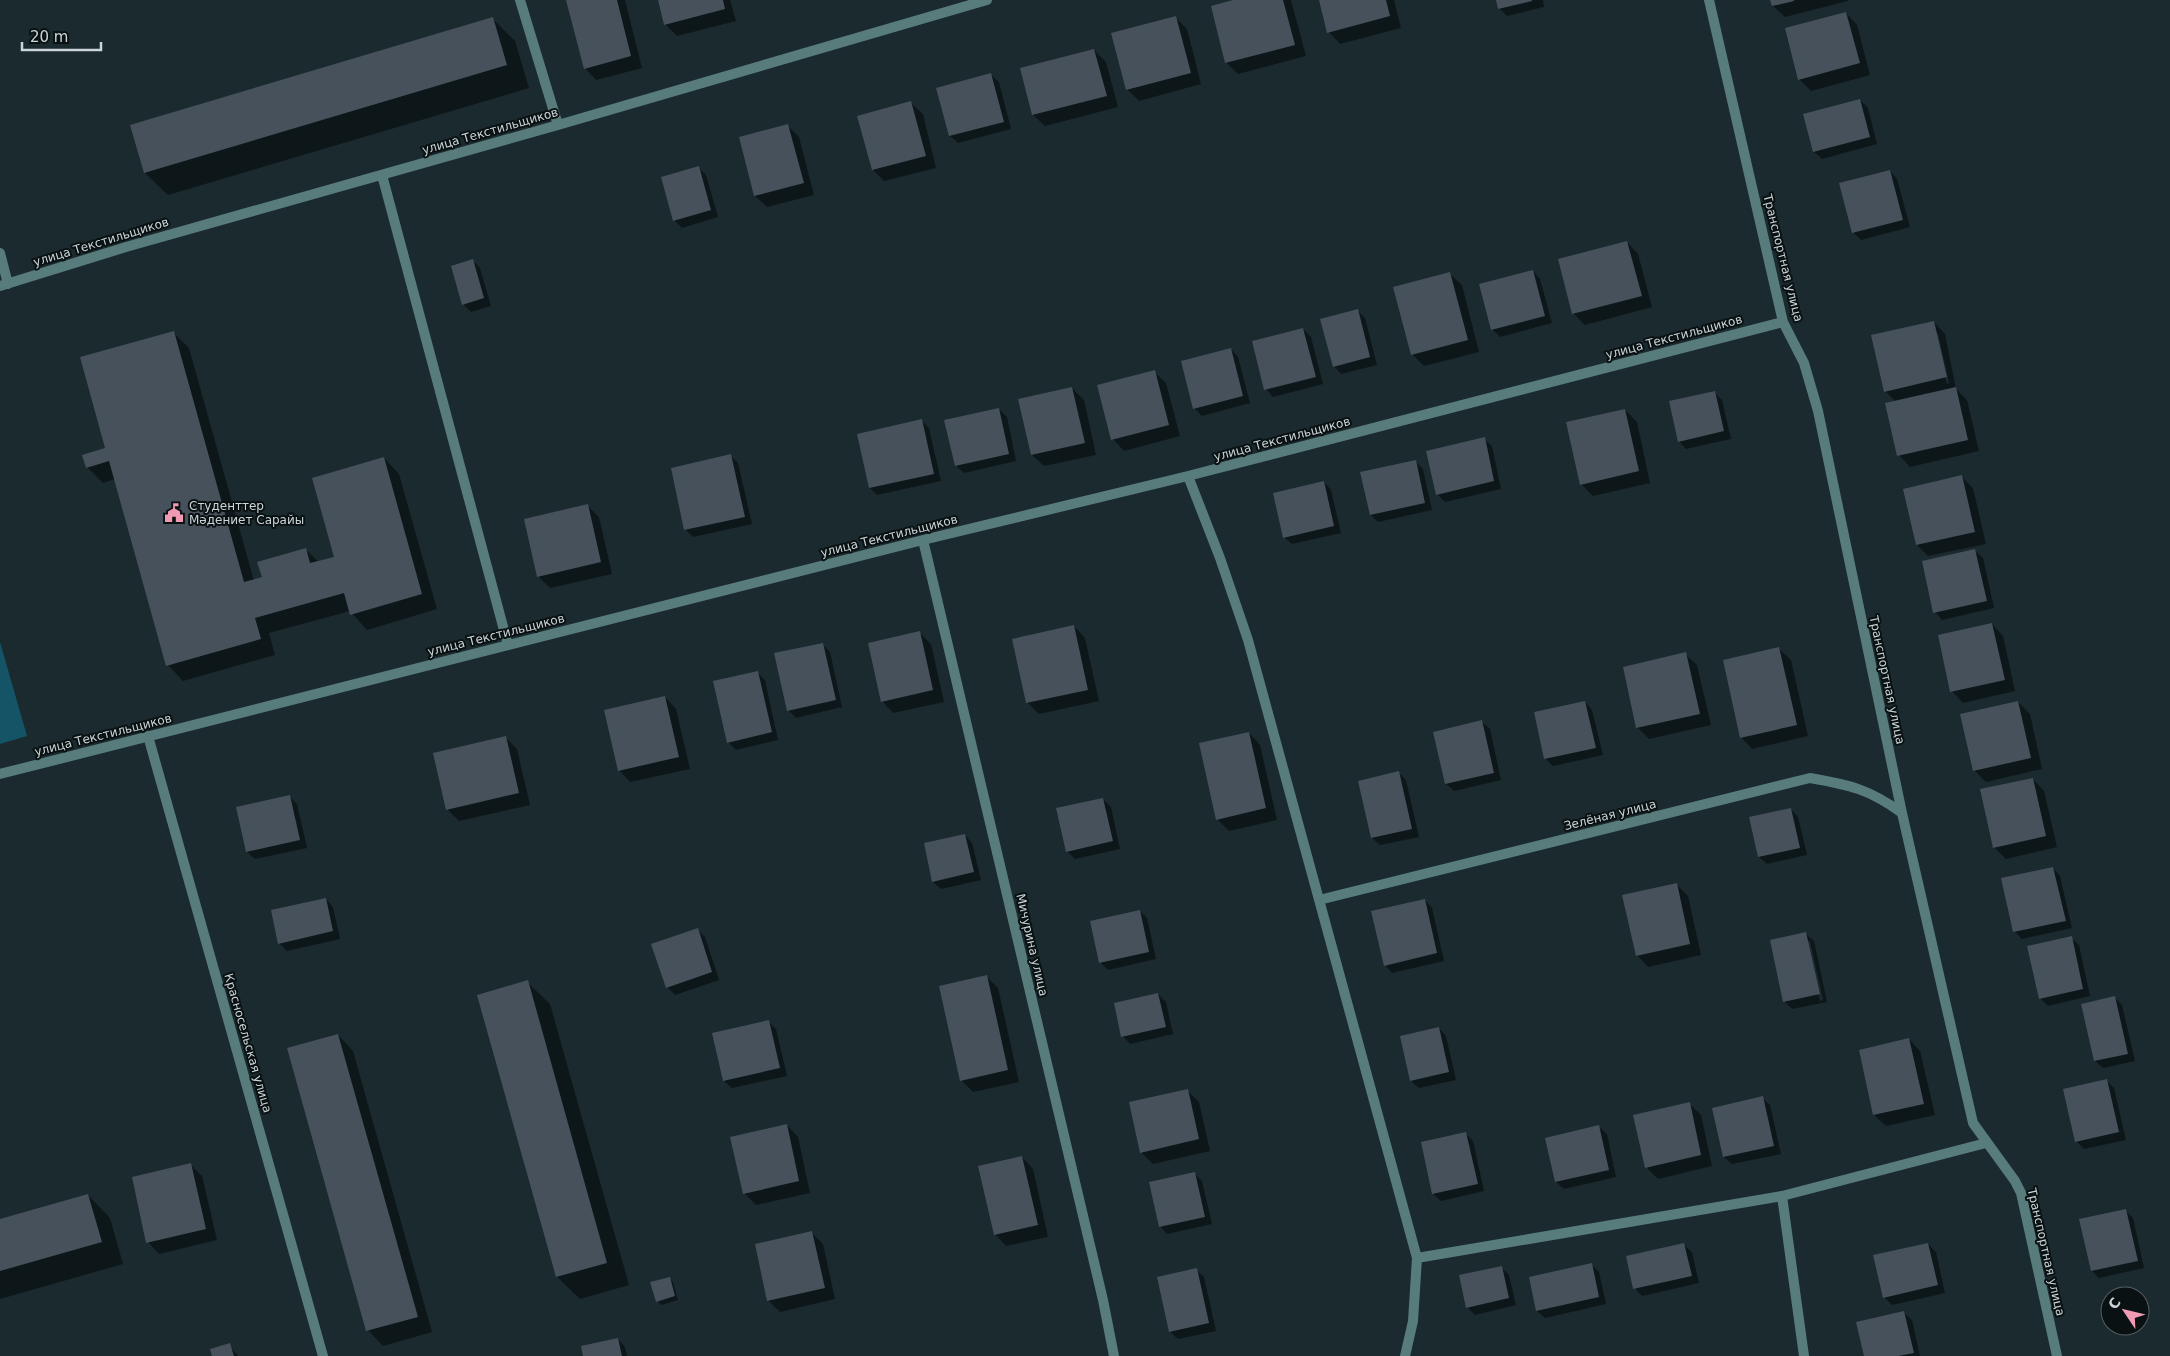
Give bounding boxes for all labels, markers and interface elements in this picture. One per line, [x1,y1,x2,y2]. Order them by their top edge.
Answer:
scale bar [22,20,101,52]
text: 20 m [30,28,68,46]
street label: улица Текстильщиков [420,105,560,157]
street label: Транспортная улица [1760,192,1806,323]
street label: улица Текстильщиков [32,215,170,269]
street label: улица Текстильщиков [1604,312,1744,362]
street label: улица Текстильщиков [1212,414,1352,464]
place label: Студенттер Мәдениет Сарайы [189,499,304,527]
public building icon: Студенттер Мәдениет Сарайы [163,502,185,524]
street label: улица Текстильщиков [819,512,959,560]
street label: улица Текстильщиков [426,611,566,659]
street label: Транспортная улица [1866,614,1907,745]
street label: улица Текстильщиков [33,711,173,759]
street label: Зелёная улица [1562,797,1658,833]
street label: Мичурина улица [1013,892,1051,998]
street label: Красносельская улица [221,972,275,1114]
street label: Транспортная улица [2024,1186,2068,1317]
north arrow [2100,1286,2150,1336]
text: С [2105,1295,2124,1312]

